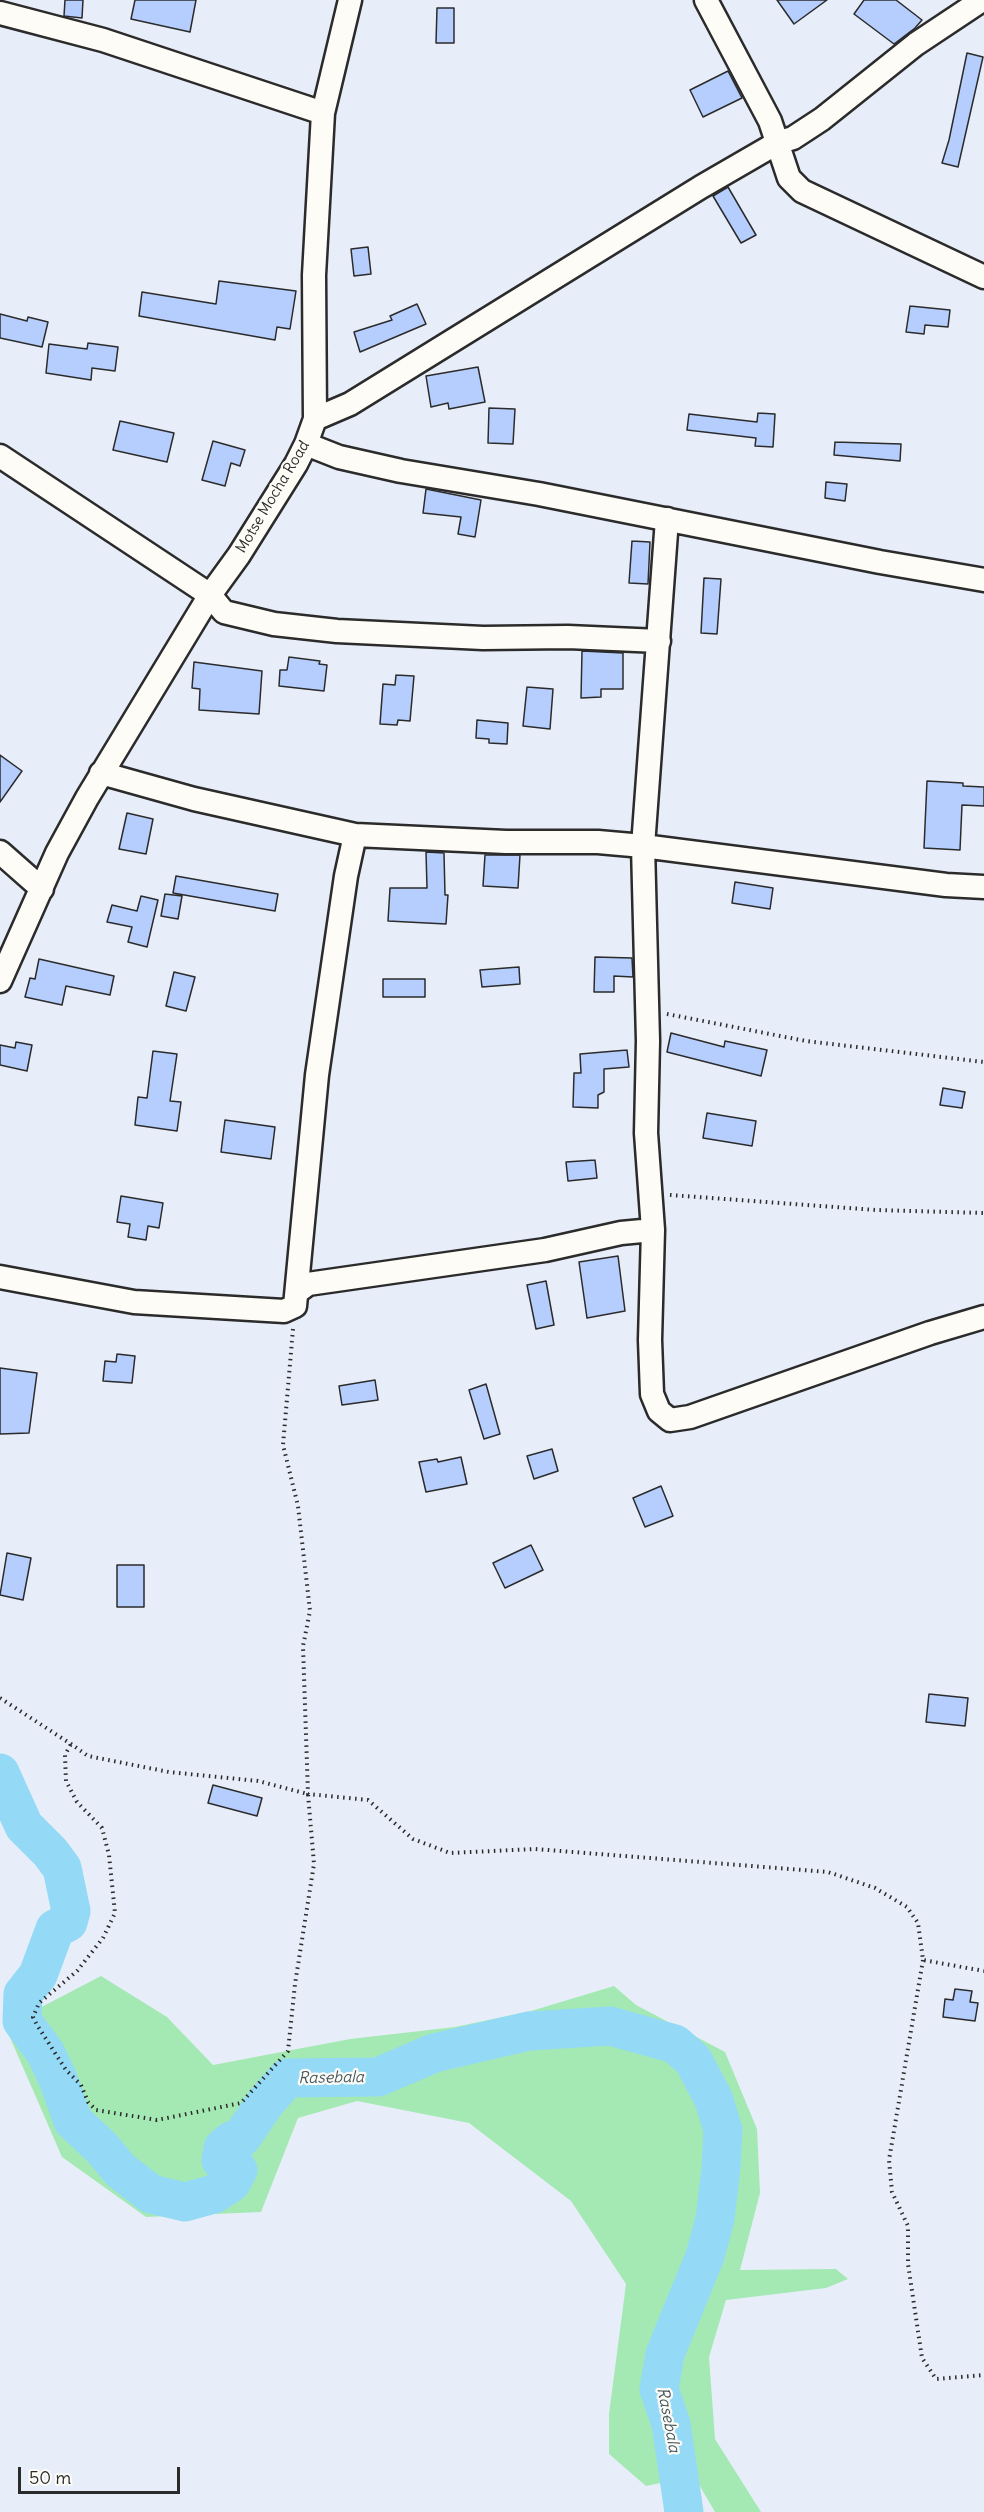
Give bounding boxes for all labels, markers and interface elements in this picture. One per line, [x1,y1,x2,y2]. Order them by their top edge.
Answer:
street label: Motse Mocha Road [232,438,314,556]
water label: Rasebala [298,2068,364,2088]
water label: Rasebala [652,2386,684,2454]
scale bar [21,2455,183,2493]
text: 50 m [29,2466,71,2489]

